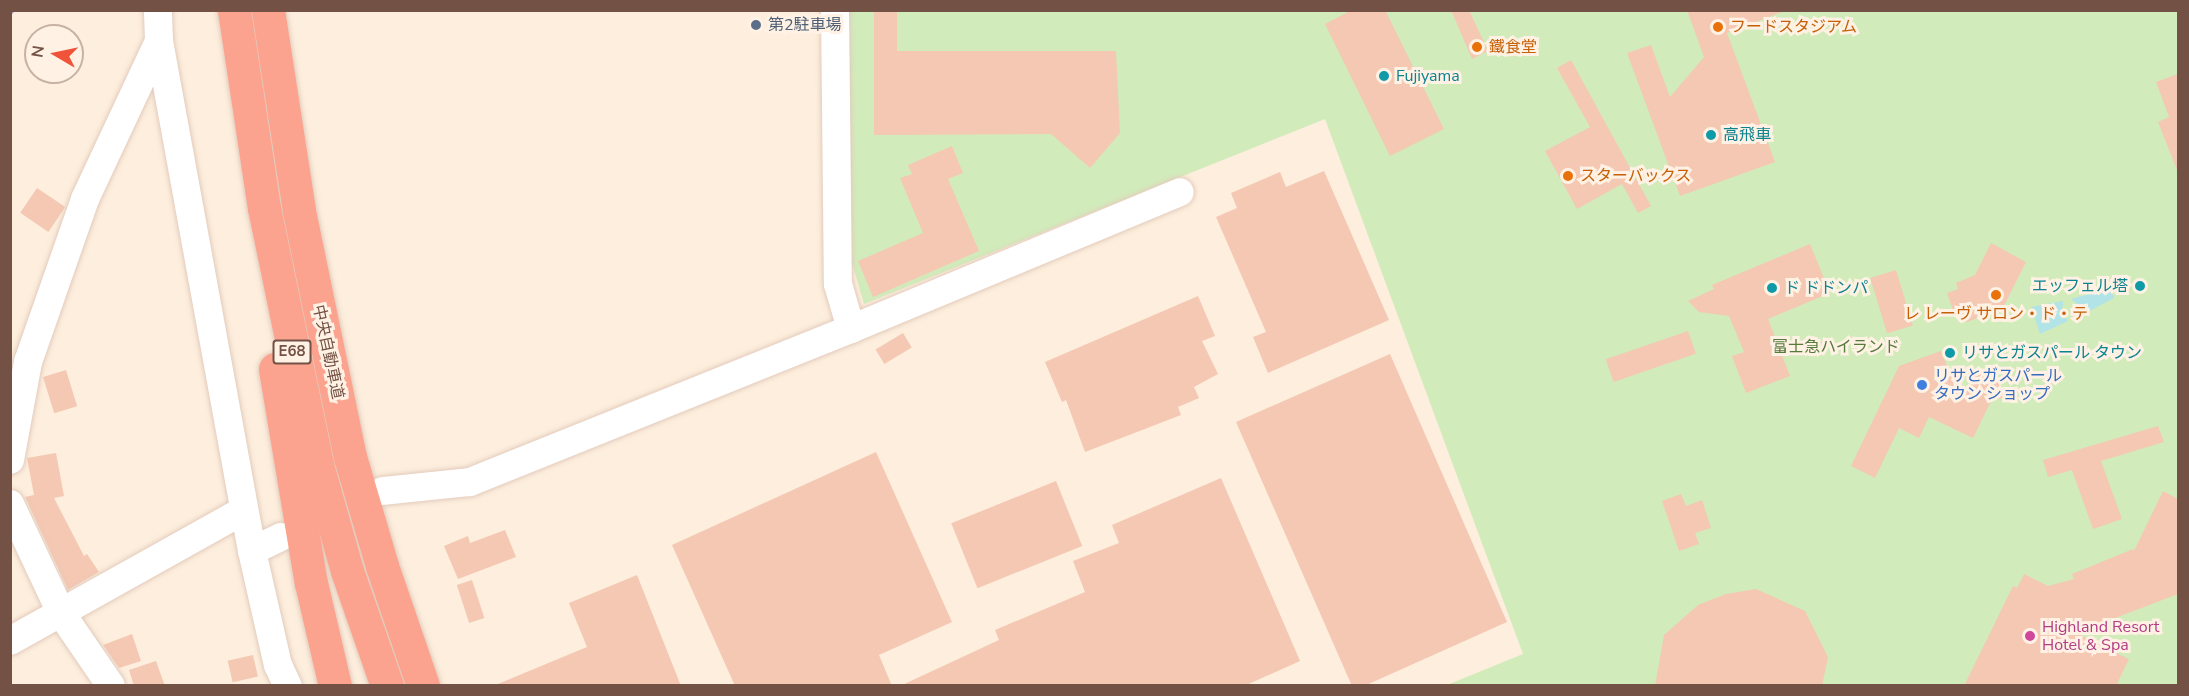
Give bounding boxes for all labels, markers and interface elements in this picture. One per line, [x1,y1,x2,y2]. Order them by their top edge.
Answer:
place label: 第2駐車場 [768,15,842,35]
place label: フードスタジアム [1730,17,1858,37]
marker: 第2駐車場 [749,18,763,32]
marker: フードスタジアム [1711,20,1725,34]
north arrow [24,24,84,84]
place label: 鐵食堂 [1489,37,1537,57]
marker: 鐵食堂 [1470,40,1484,54]
text: N [26,44,50,59]
place label: Fujiyama [1396,66,1460,86]
marker: Fujiyama [1377,69,1391,83]
place label: 高飛車 [1723,125,1771,145]
marker: 高飛車 [1704,128,1718,142]
place label: スターバックス [1580,166,1692,186]
marker: スターバックス [1561,169,1575,183]
place label: エッフェル塔 [2032,276,2128,296]
place label: ド ドドンパ [1784,278,1868,298]
marker: エッフェル塔 [2133,279,2147,293]
marker: ド ドドンパ [1765,281,1779,295]
marker: レ レーヴ サロン・ド・テ [1989,288,2003,302]
street label: 中央自動車道 [309,303,347,401]
place label: レ レーヴ サロン・ド・テ [1904,304,2088,324]
park label: 富士急ハイランド [1772,337,1900,357]
road number: E68 [272,340,312,364]
place label: リサとガスパール タウン [1962,343,2142,363]
marker: リサとガスパール タウン [1943,346,1957,360]
place label: リサとガスパール タウン ショップ [1934,366,2062,404]
marker: リサとガスパール タウン ショップ [1915,378,1929,392]
place label: Highland Resort Hotel & Spa [2042,617,2159,655]
marker: Highland Resort Hotel & Spa [2023,629,2037,643]

